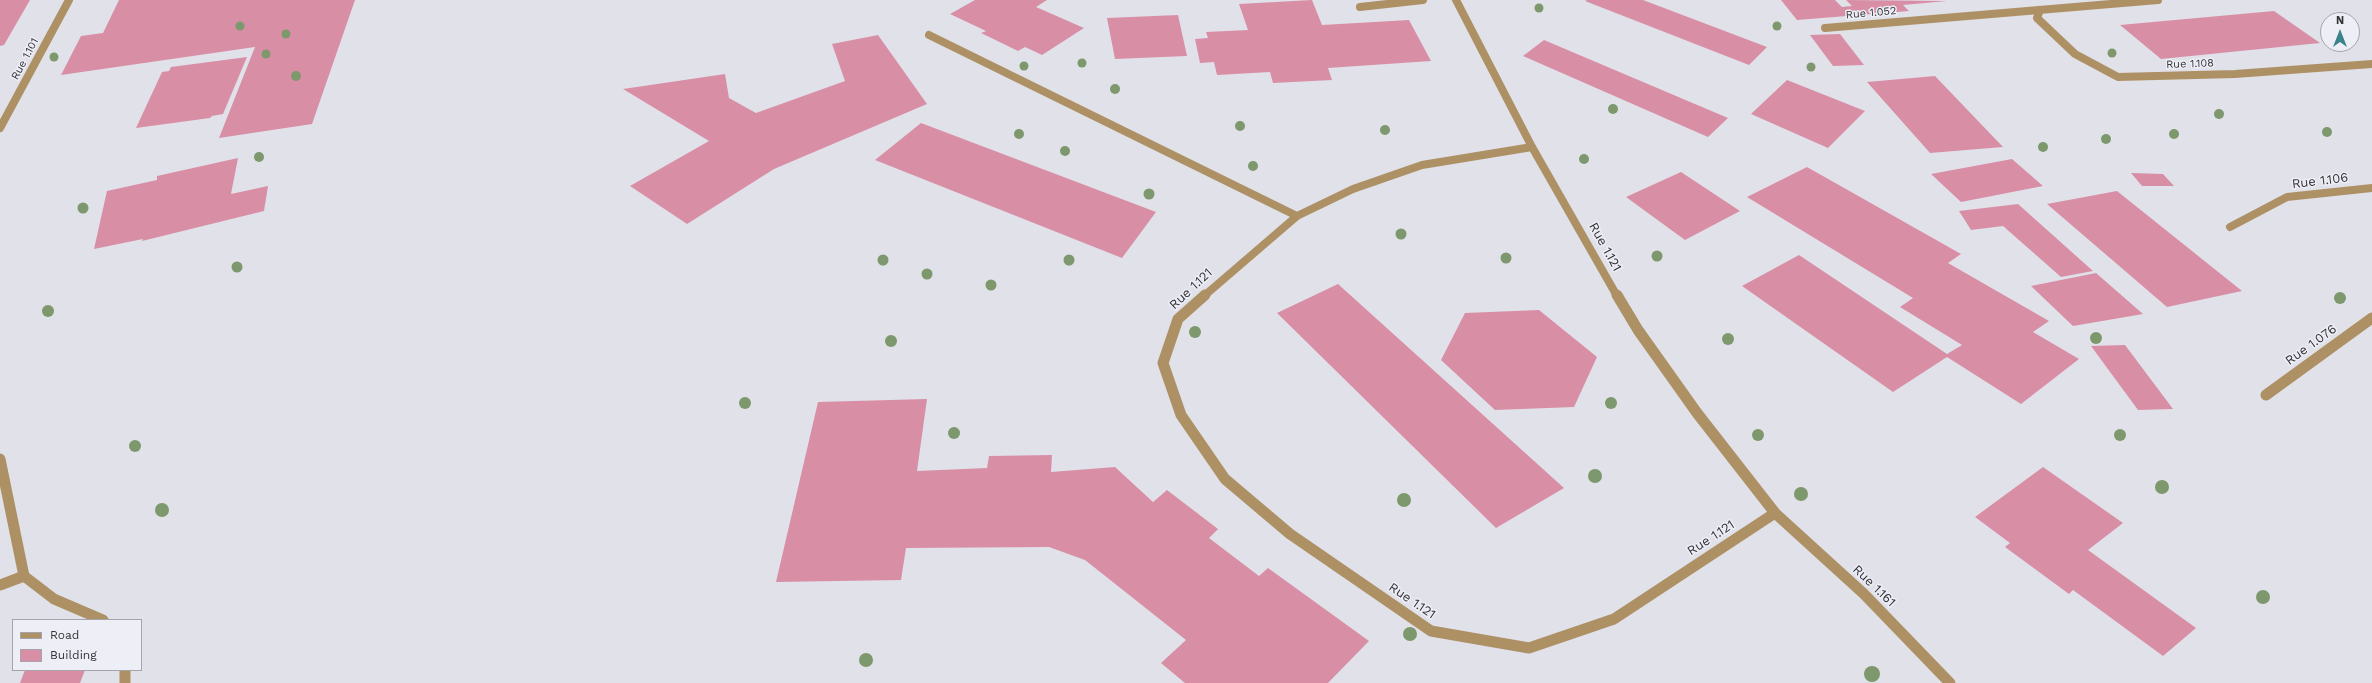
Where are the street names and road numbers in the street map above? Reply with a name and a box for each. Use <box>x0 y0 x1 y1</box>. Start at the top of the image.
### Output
street label: Rue 1.052 <box>1845 4 1897 22</box>
street label: Rue 1.101 <box>9 36 41 82</box>
street label: Rue 1.108 <box>2166 57 2214 71</box>
street label: Rue 1.106 <box>2291 170 2349 192</box>
street label: Rue 1.121 <box>1585 220 1625 274</box>
street label: Rue 1.121 <box>1166 265 1216 313</box>
street label: Rue 1.076 <box>2282 321 2340 369</box>
street label: Rue 1.121 <box>1684 517 1738 559</box>
street label: Rue 1.161 <box>1849 562 1899 610</box>
street label: Rue 1.121 <box>1386 580 1438 622</box>

